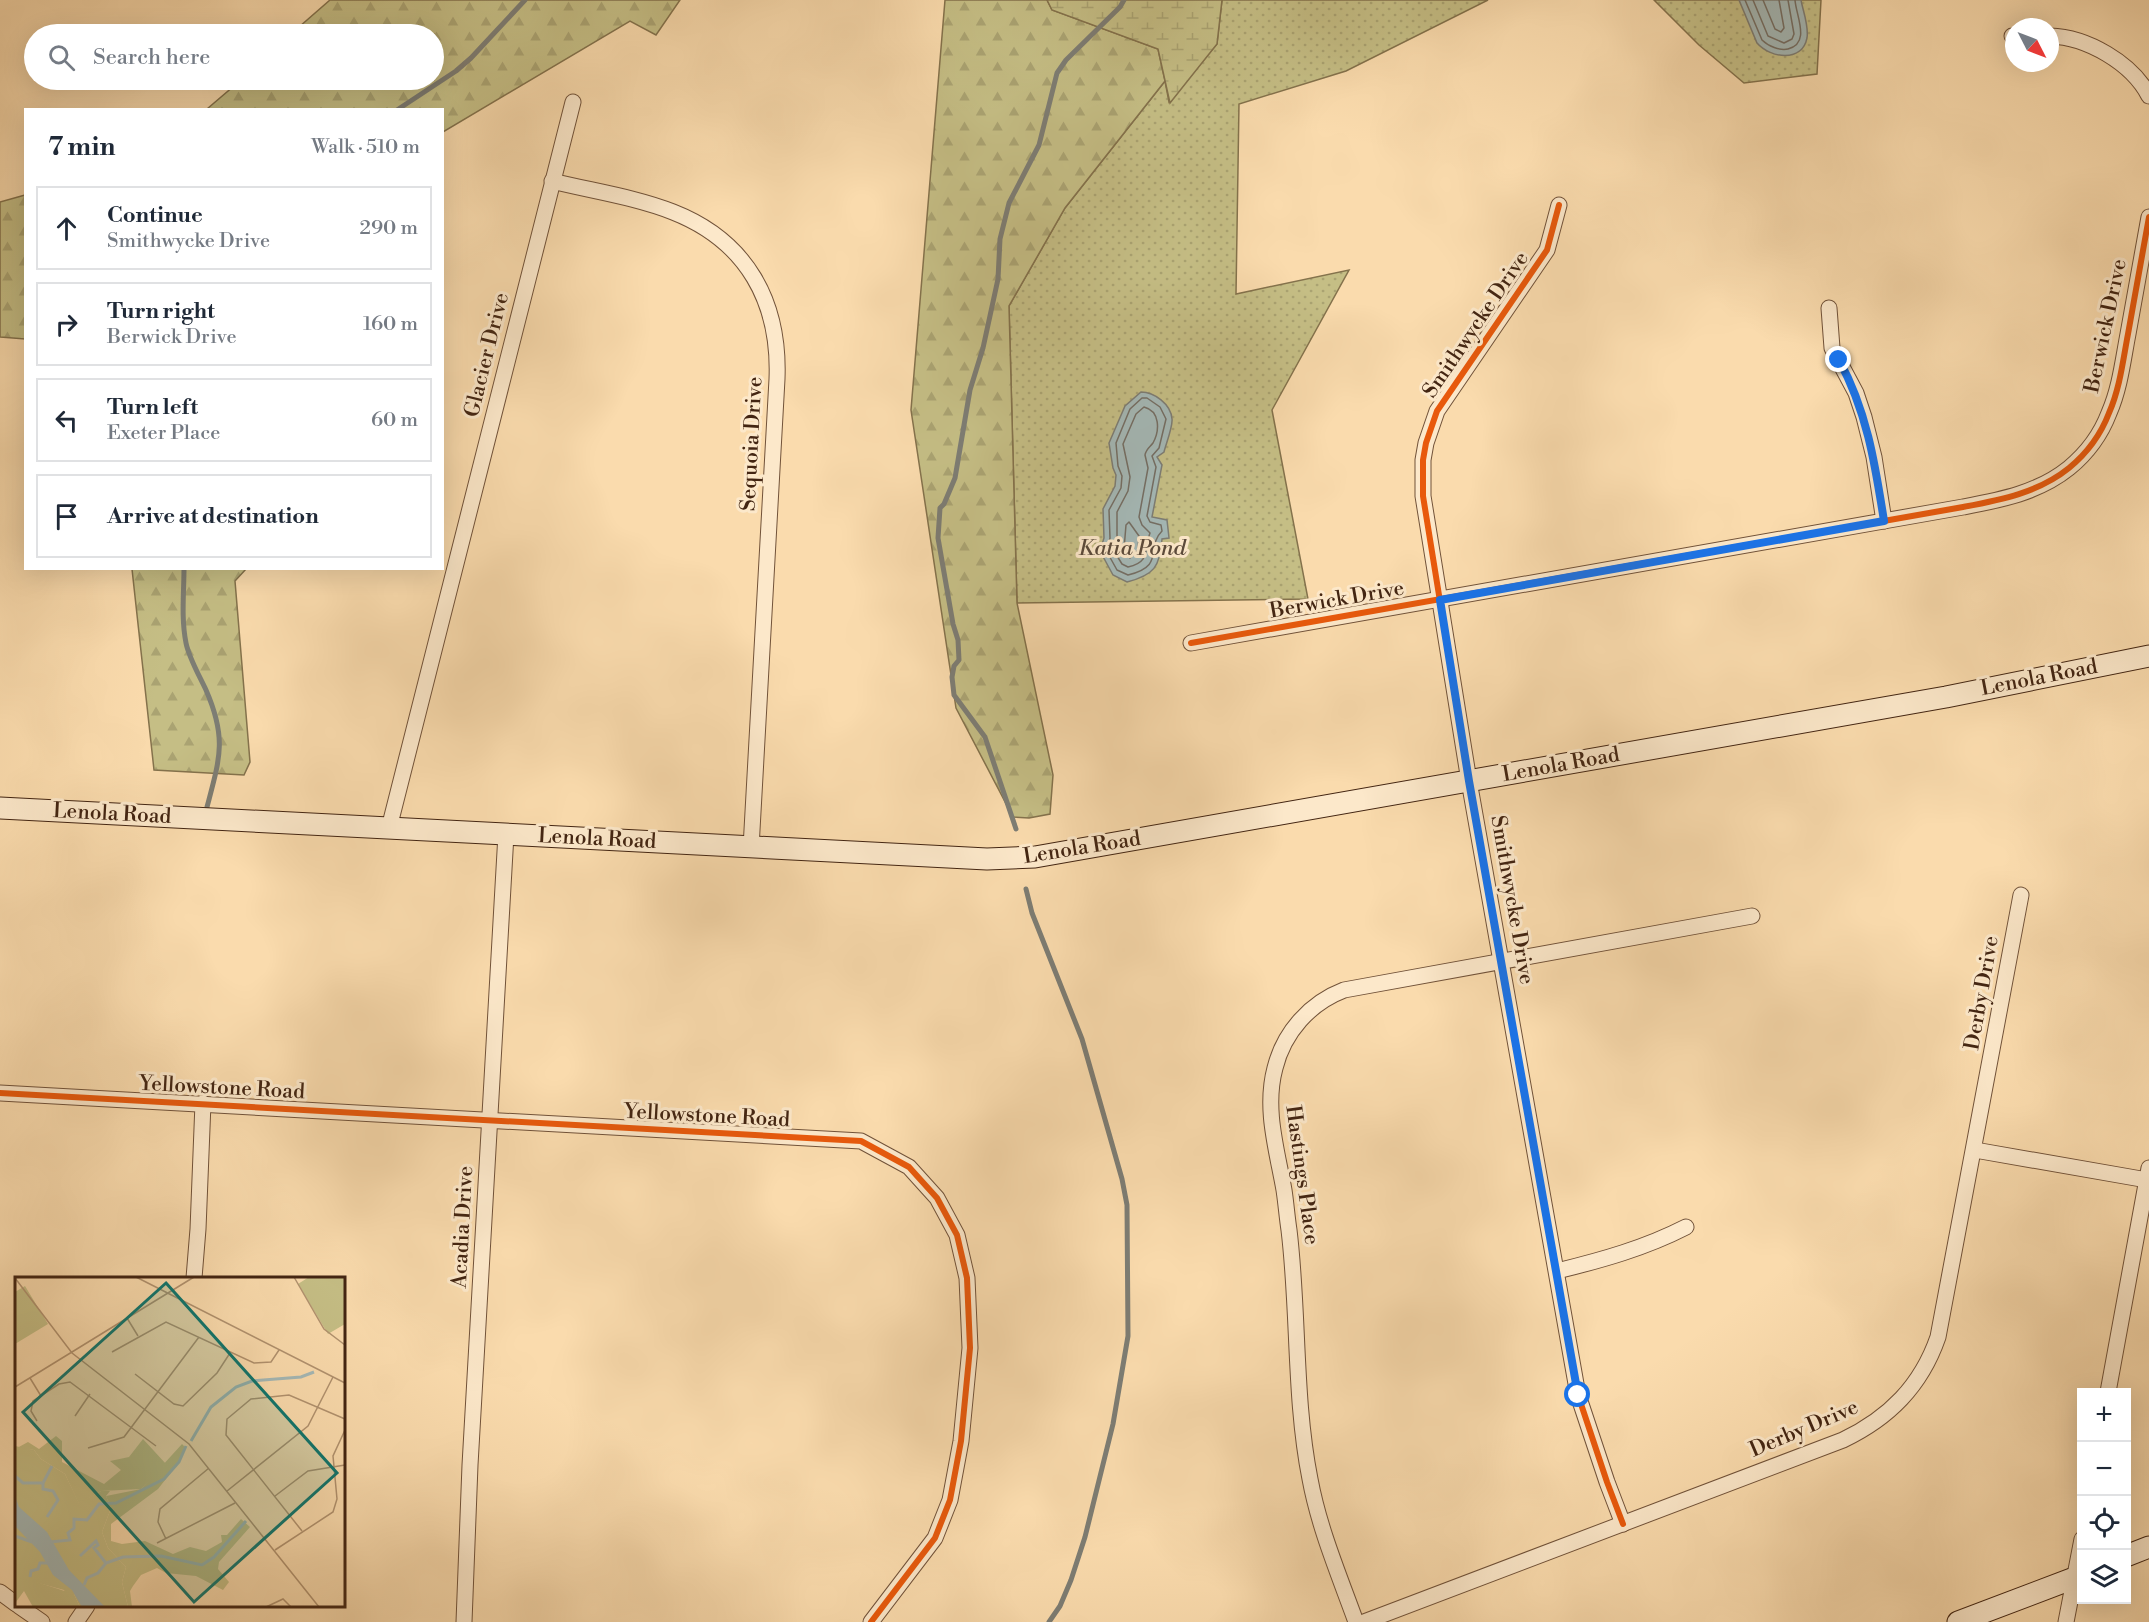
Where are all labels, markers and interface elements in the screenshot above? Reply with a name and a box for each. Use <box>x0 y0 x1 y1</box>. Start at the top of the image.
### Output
north arrow <box>2005 18 2059 72</box>
search box <box>24 24 444 90</box>
icon: search <box>45 41 78 74</box>
text: Search here <box>93 44 210 71</box>
text: 7 min <box>48 131 115 163</box>
text: Walk · 510 m <box>311 135 420 160</box>
text: Continue <box>107 202 203 229</box>
icon: ahead <box>50 212 83 245</box>
text: 290 m <box>360 216 418 241</box>
text: Smithwycke Drive <box>107 229 270 254</box>
street label: Smithwycke Drive <box>1417 247 1535 403</box>
street label: Berwick Drive <box>2079 257 2133 396</box>
street label: Glacier Drive <box>459 290 515 420</box>
text: Turn right <box>107 298 215 325</box>
icon: right <box>50 308 83 341</box>
text: 160 m <box>363 312 418 337</box>
text: Berwick Drive <box>107 325 237 350</box>
route end <box>1825 346 1851 372</box>
street label: Sequoia Drive <box>735 376 769 512</box>
text: Turn left <box>107 394 198 421</box>
icon: left <box>50 404 83 437</box>
text: 60 m <box>371 408 418 433</box>
text: Exeter Place <box>107 421 220 446</box>
icon: arrive <box>50 500 83 533</box>
text: Arrive at destination <box>107 503 319 530</box>
water label: Katia Pond <box>1078 535 1187 562</box>
street label: Berwick Drive <box>1267 575 1406 625</box>
street label: Lenola Road <box>1978 654 2100 702</box>
street label: Lenola Road <box>1500 742 1622 788</box>
street label: Lenola Road <box>52 798 172 830</box>
street label: Smithwycke Drive <box>1484 813 1540 987</box>
street label: Lenola Road <box>537 823 657 855</box>
street label: Lenola Road <box>1021 826 1143 870</box>
street label: Derby Drive <box>1959 934 2005 1052</box>
street label: Yellowstone Road <box>137 1071 306 1105</box>
street label: Yellowstone Road <box>622 1099 791 1133</box>
street label: Hastings Place <box>1279 1104 1325 1246</box>
street label: Acadia Drive <box>447 1165 479 1290</box>
inset map <box>15 1277 345 1607</box>
route start <box>1564 1381 1590 1407</box>
map controls <box>2077 1388 2131 1604</box>
button: + <box>2077 1388 2131 1442</box>
street label: Derby Drive <box>1746 1394 1862 1464</box>
button: − <box>2077 1442 2131 1496</box>
button: locate <box>2077 1496 2131 1550</box>
button: layers <box>2077 1550 2131 1604</box>

